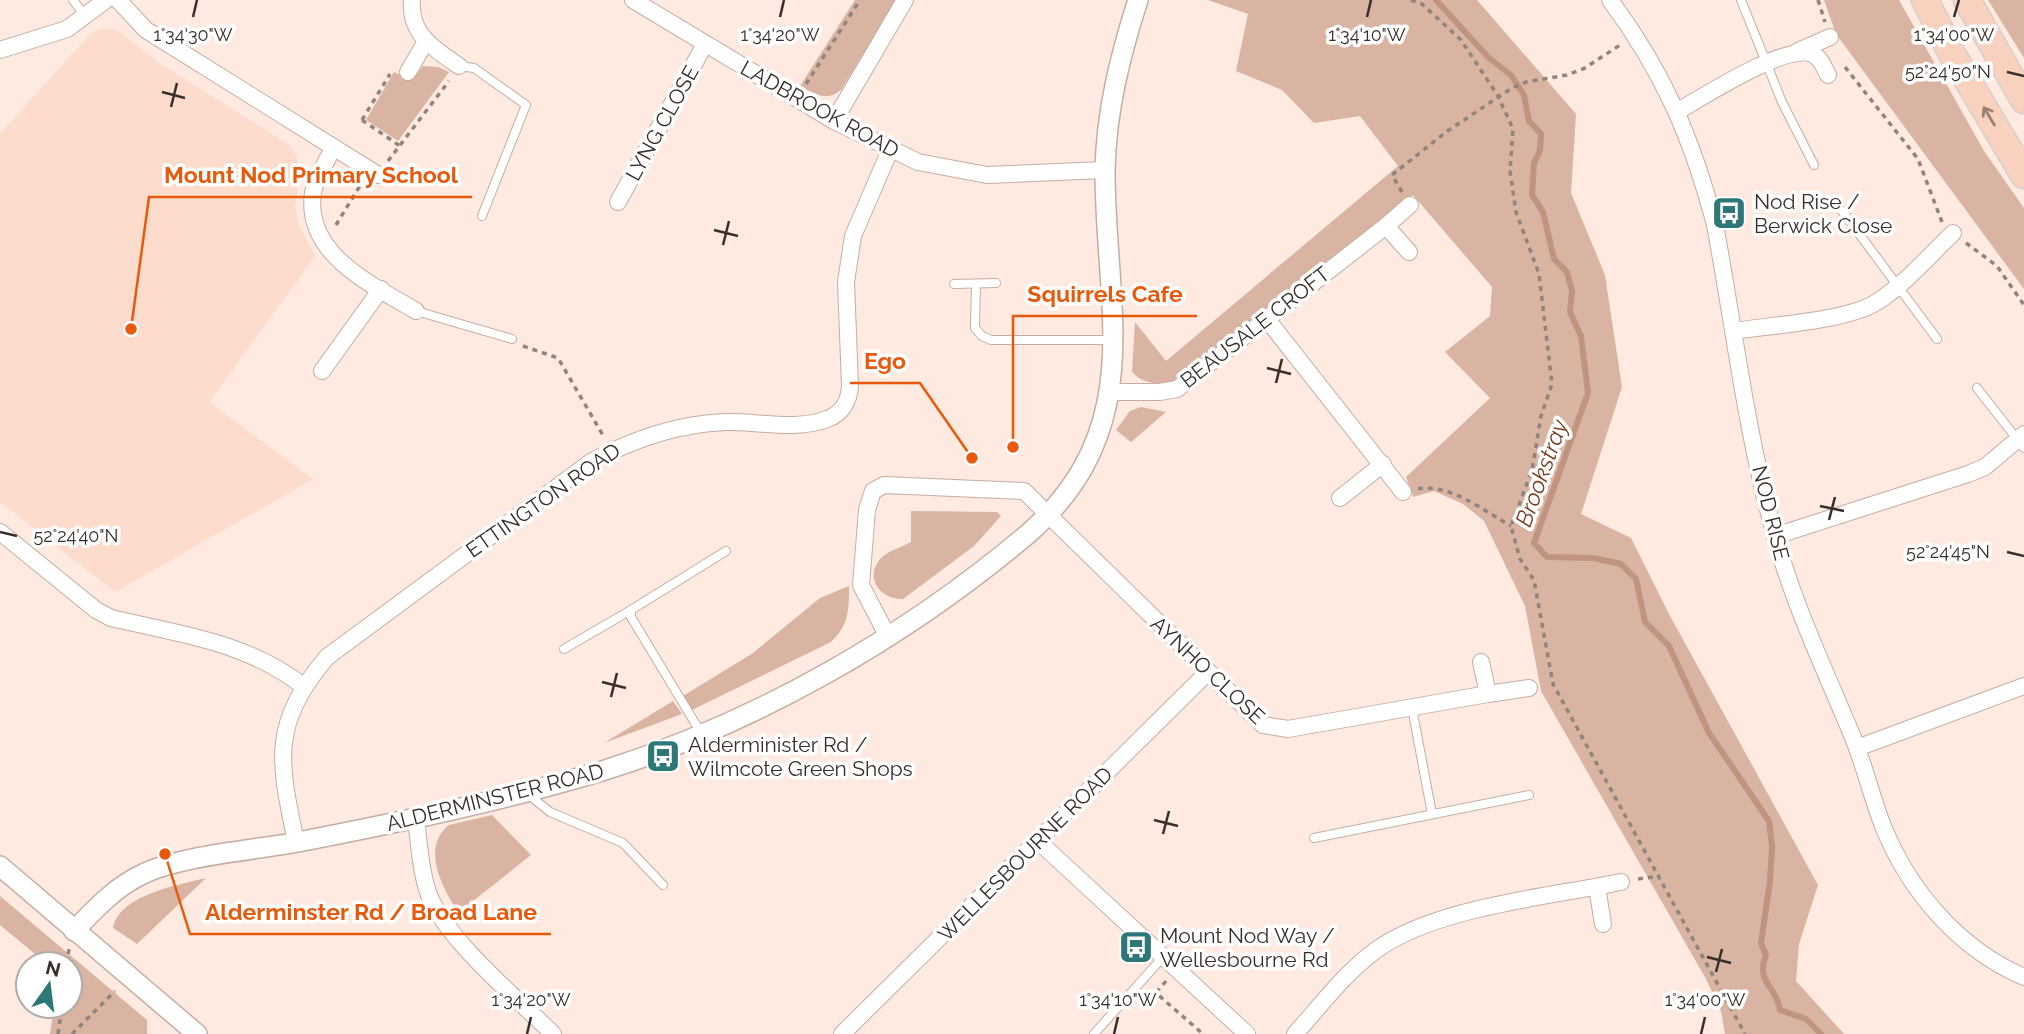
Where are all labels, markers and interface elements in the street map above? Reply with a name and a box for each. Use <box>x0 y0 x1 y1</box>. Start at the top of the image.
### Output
text: 1°34'30"W <box>153 24 233 45</box>
text: 1°34'20"W <box>740 24 820 45</box>
text: 1°34'10"W <box>1328 24 1406 45</box>
text: 1°34'00"W <box>1914 24 1994 45</box>
street label: LADBROOK ROAD <box>736 55 904 163</box>
street label: LYNG CLOSE <box>620 61 704 185</box>
text: 52°24'50"N <box>1905 61 1991 82</box>
one-way arrow <box>1982 106 1995 127</box>
callout: Mount Nod Primary School <box>149 153 472 197</box>
text: Mount Nod Primary School <box>164 161 459 188</box>
place label: Nod Rise / Berwick Close <box>1754 189 1892 238</box>
bus stop icon: Nod Rise / Berwick Close <box>1710 194 1748 232</box>
street label: BEAUSALE CROFT <box>1175 261 1335 393</box>
callout: Squirrels Cafe <box>1013 272 1197 316</box>
text: Squirrels Cafe <box>1027 280 1183 307</box>
callout: Ego <box>850 339 920 383</box>
text: Ego <box>864 347 906 374</box>
water label: Brookstray <box>1509 415 1573 530</box>
street label: ETTINGTON ROAD <box>461 437 625 563</box>
street label: NOD RISE <box>1747 463 1795 563</box>
text: 52°24'40"N <box>34 525 118 546</box>
text: 52°24'45"N <box>1906 541 1990 562</box>
street label: AYNHO CLOSE <box>1146 611 1270 729</box>
place label: Alderminister Rd / Wilmcote Green Shops <box>688 732 913 781</box>
bus stop icon: Alderminister Rd / Wilmcote Green Shops <box>644 737 682 775</box>
street label: ALDERMINSTER ROAD <box>384 758 606 836</box>
street label: WELLESBOURNE ROAD <box>933 762 1117 946</box>
callout: Alderminster Rd / Broad Lane <box>190 890 551 934</box>
text: Alderminster Rd / Broad Lane <box>205 898 537 925</box>
place label: Mount Nod Way / Wellesbourne Rd <box>1160 923 1335 972</box>
bus stop icon: Mount Nod Way / Wellesbourne Rd <box>1117 928 1155 966</box>
north arrow <box>14 950 84 1020</box>
text: N <box>43 956 63 981</box>
text: 1°34'20"W <box>491 989 571 1010</box>
text: 1°34'10"W <box>1079 989 1157 1010</box>
text: 1°34'00"W <box>1665 989 1745 1010</box>

